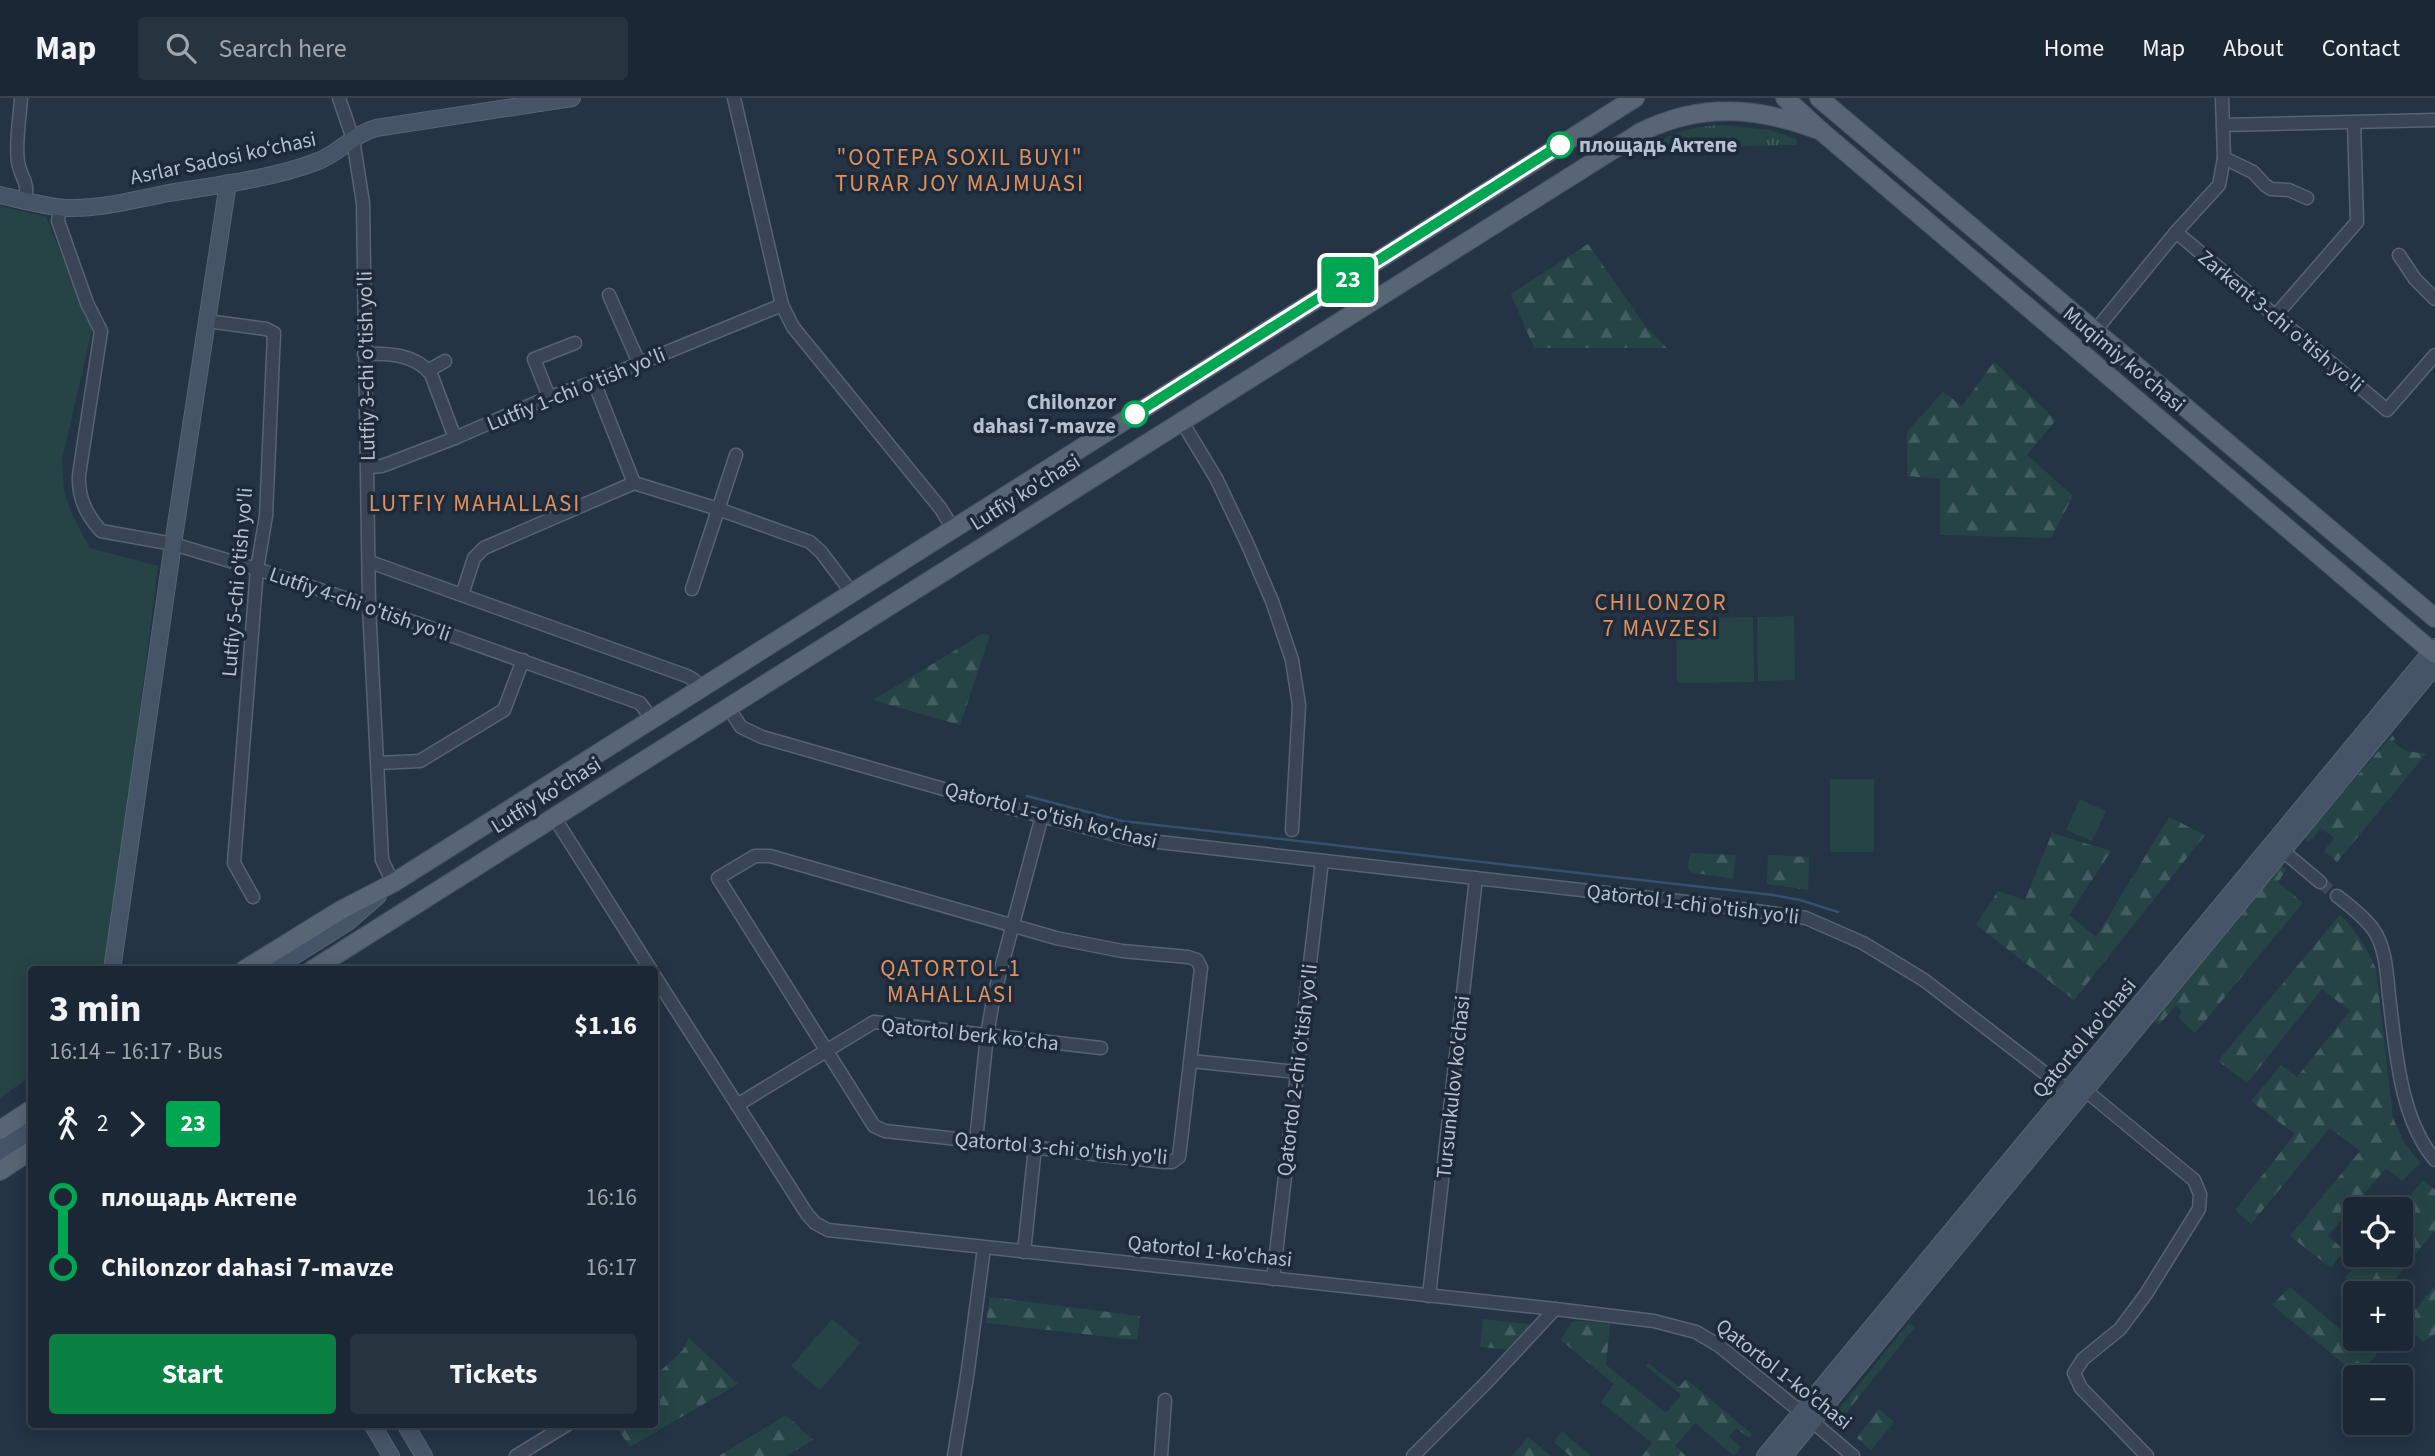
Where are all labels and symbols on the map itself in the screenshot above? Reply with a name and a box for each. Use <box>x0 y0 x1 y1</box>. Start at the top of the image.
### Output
street label: Asrlar Sadosi ko‘chasi <box>127 124 319 192</box>
place label: площадь Актепе <box>1579 130 1738 160</box>
marker: площадь Актепе <box>1547 132 1573 158</box>
district label: "OQTEPA SOXIL BUYI" TURAR JOY MAJMUASI <box>835 141 1085 200</box>
street label: Zarkent 3-chi o'tish yo'li <box>2192 243 2370 399</box>
line badge: 23 <box>1316 257 1380 303</box>
street label: Lutfiy 3-chi o'tish yo'li <box>349 271 383 461</box>
street label: Muqimiy ko'chasi <box>2056 299 2192 419</box>
street label: Lutfiy 1-chi o'tish yo'li <box>482 340 670 438</box>
place label: Chilonzor dahasi 7-mavze <box>973 387 1117 441</box>
marker: Chilonzor dahasi 7-mavze <box>1122 401 1148 427</box>
street label: Lutfiy ko'chasi <box>964 446 1086 538</box>
street label: Lutfiy 5-chi o'tish yo'li <box>214 486 260 678</box>
district label: LUTFIY MAHALLASI <box>369 487 581 520</box>
street label: Lutfiy 4-chi o'tish yo'li <box>265 559 455 649</box>
district label: CHILONZOR 7 MAVZESI <box>1594 586 1728 645</box>
street label: Lutfiy ko'chasi <box>485 749 607 841</box>
street label: Qatortol 1-o'tish ko'chasi <box>942 774 1160 856</box>
street label: Qatortol 1-chi o'tish yo'li <box>1585 876 1801 932</box>
district label: QATORTOL-1 MAHALLASI <box>880 952 1022 1011</box>
street label: Qatortol 2-chi o'tish yo'li <box>1269 962 1325 1178</box>
street label: Qatortol ko'chasi <box>2025 972 2143 1104</box>
street label: Tursunkulov ko'chasi <box>1428 994 1478 1180</box>
street label: Qatortol berk ko'cha <box>880 1010 1060 1058</box>
street label: Qatortol 3-chi o'tish yo'li <box>953 1124 1169 1172</box>
street label: Qatortol 1-ko'chasi <box>1126 1227 1294 1275</box>
street label: Qatortol 1-ko'chasi <box>1710 1311 1858 1437</box>

